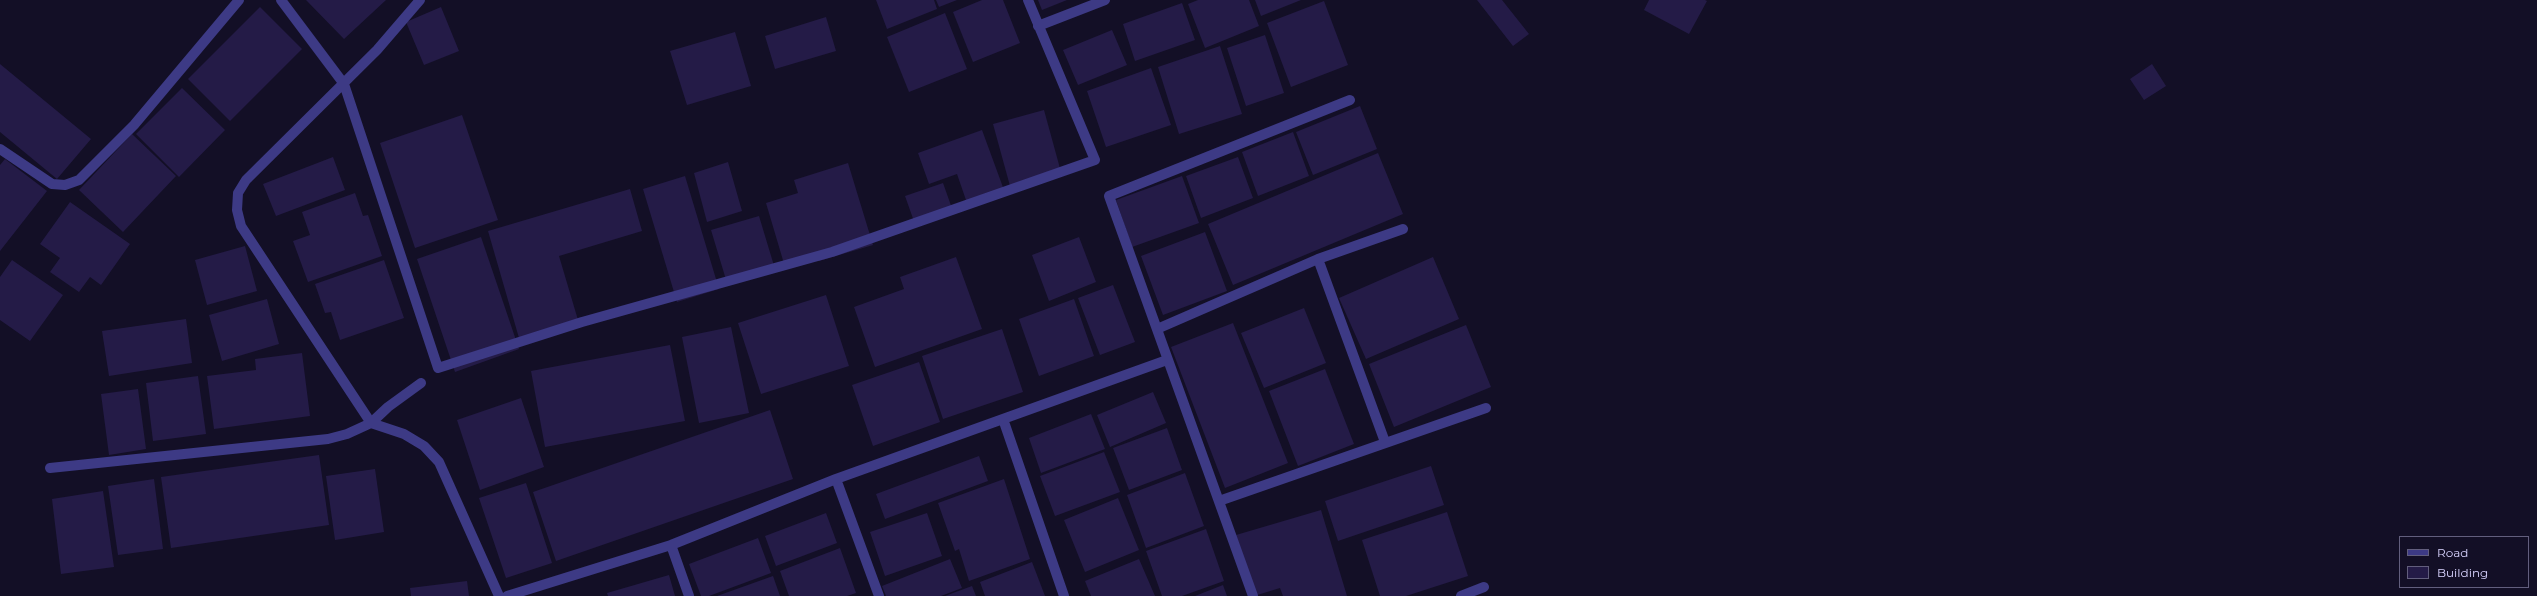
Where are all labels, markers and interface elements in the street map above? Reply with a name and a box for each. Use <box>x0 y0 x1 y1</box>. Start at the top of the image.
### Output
legend <box>2399 536 2529 588</box>
text: Road <box>2437 545 2468 560</box>
text: Building <box>2437 565 2488 580</box>

